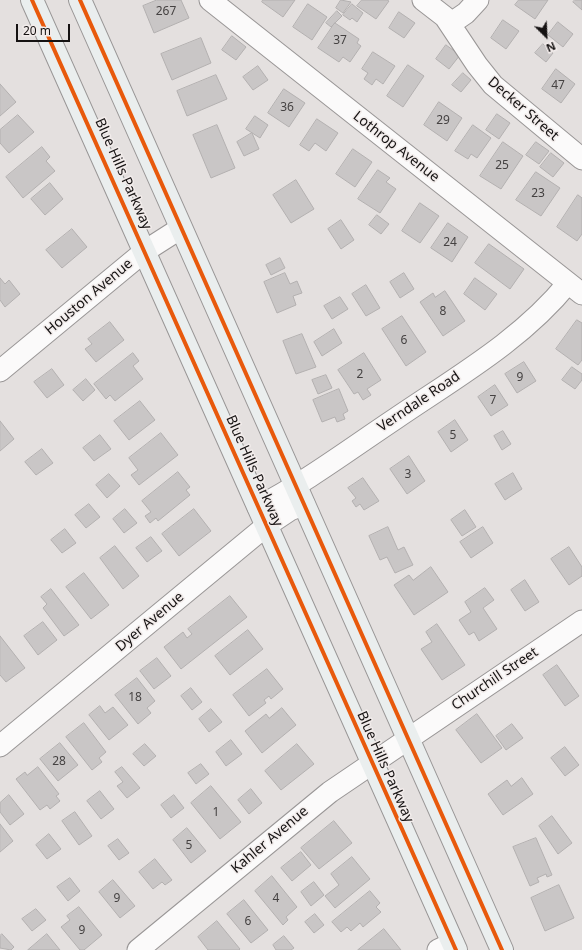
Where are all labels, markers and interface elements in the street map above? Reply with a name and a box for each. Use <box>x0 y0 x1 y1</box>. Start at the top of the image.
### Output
house number: 267 <box>156 5 176 19</box>
scale bar <box>18 16 72 42</box>
north arrow <box>526 16 566 56</box>
text: 20 m <box>23 22 51 39</box>
house number: 37 <box>333 34 347 48</box>
text: N <box>544 39 558 56</box>
street label: Decker Street <box>484 74 562 144</box>
house number: 47 <box>551 79 565 93</box>
house number: 36 <box>280 101 294 115</box>
street label: Lothrop Avenue <box>350 108 442 186</box>
house number: 29 <box>436 114 450 128</box>
street label: Blue Hills Parkway <box>91 116 155 232</box>
house number: 25 <box>495 159 509 173</box>
house number: 23 <box>531 187 545 201</box>
house number: 24 <box>443 236 457 250</box>
street label: Houston Avenue <box>42 255 136 339</box>
house number: 8 <box>440 305 446 319</box>
house number: 6 <box>401 334 407 348</box>
house number: 2 <box>357 368 363 382</box>
street label: Verndale Road <box>375 368 463 436</box>
house number: 9 <box>517 371 523 385</box>
house number: 7 <box>490 394 496 408</box>
street label: Blue Hills Parkway <box>222 413 286 529</box>
house number: 5 <box>450 429 456 443</box>
house number: 3 <box>405 468 411 482</box>
street label: Dyer Avenue <box>112 589 188 655</box>
street label: Churchill Street <box>449 644 541 714</box>
house number: 18 <box>128 691 142 705</box>
street label: Blue Hills Parkway <box>353 709 417 825</box>
house number: 28 <box>52 755 66 769</box>
street label: Kahler Avenue <box>228 803 312 877</box>
house number: 1 <box>213 806 219 820</box>
house number: 5 <box>186 839 192 853</box>
house number: 9 <box>114 892 120 906</box>
house number: 4 <box>273 892 279 906</box>
house number: 6 <box>245 915 251 929</box>
house number: 9 <box>79 924 85 938</box>

